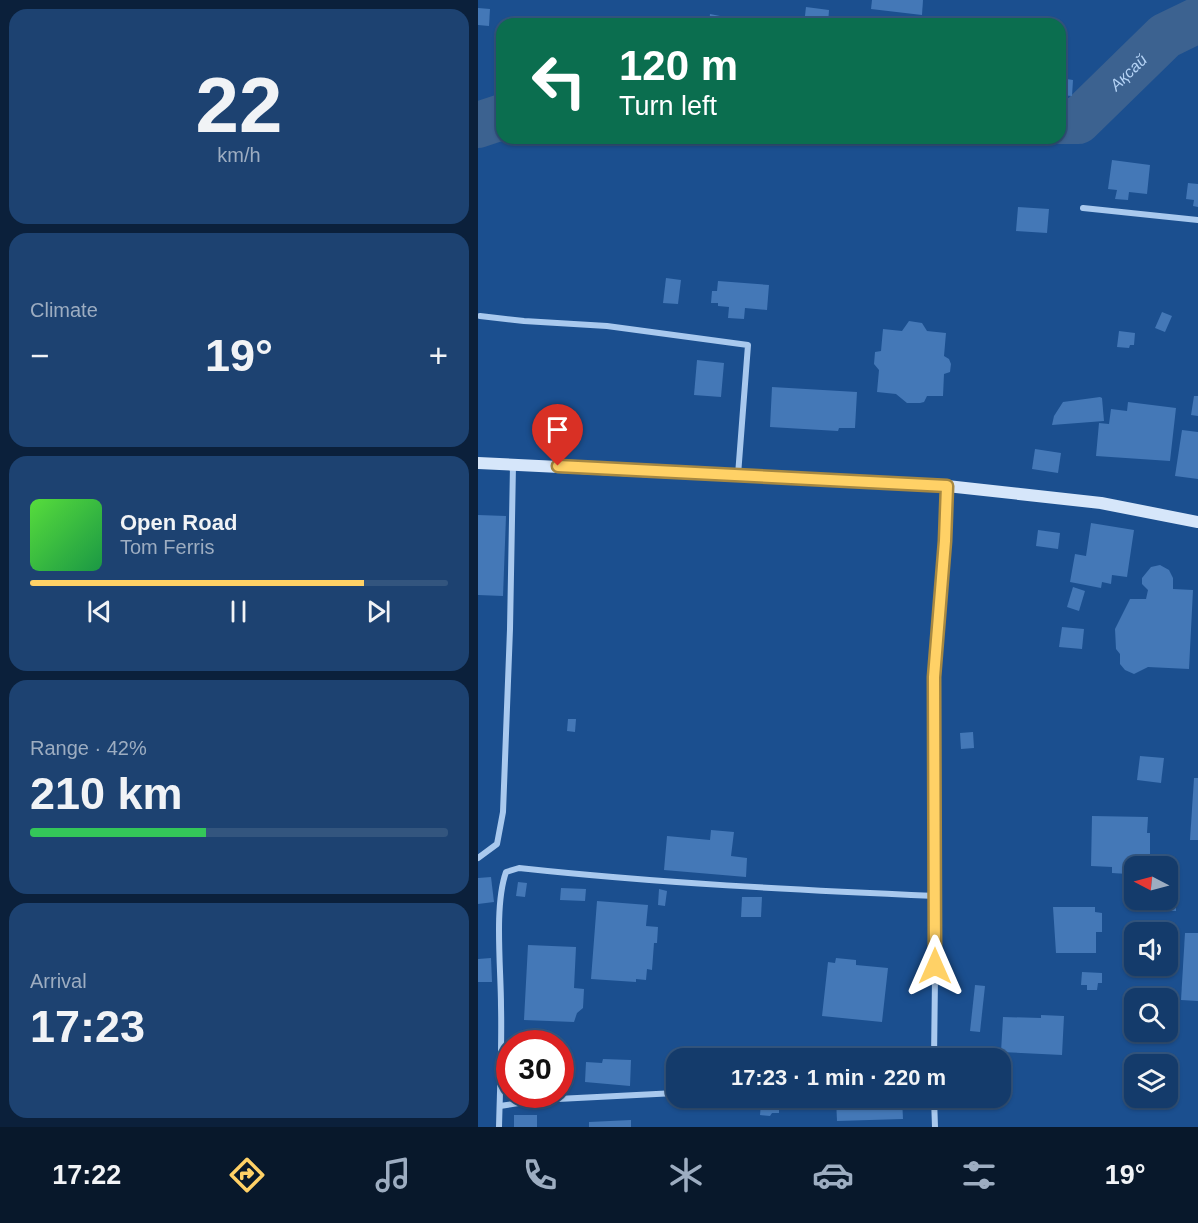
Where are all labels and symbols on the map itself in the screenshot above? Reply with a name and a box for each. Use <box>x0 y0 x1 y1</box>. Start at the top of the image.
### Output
water label: Ақсай <box>1106 51 1150 94</box>
pin <box>532 404 583 466</box>
north arrow <box>1124 856 1178 910</box>
position arrow <box>903 934 967 998</box>
speed limit sign: 30 <box>496 1030 574 1108</box>

